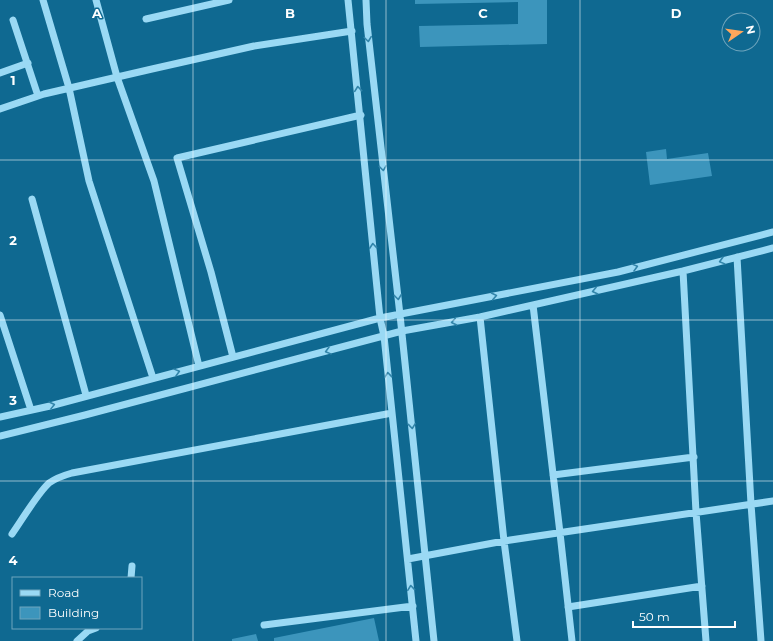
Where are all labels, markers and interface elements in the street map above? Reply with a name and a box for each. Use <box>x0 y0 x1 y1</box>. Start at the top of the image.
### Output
text: A <box>91 5 103 21</box>
text: B <box>285 5 295 21</box>
text: C <box>478 5 488 21</box>
text: D <box>671 5 682 21</box>
north arrow <box>721 12 761 52</box>
text: N <box>743 24 759 36</box>
one-way arrow <box>363 36 372 42</box>
text: 1 <box>10 72 16 88</box>
one-way arrow <box>354 86 363 92</box>
one-way arrow <box>379 165 388 171</box>
text: 2 <box>9 232 17 248</box>
one-way arrow <box>369 243 378 249</box>
one-way arrow <box>718 256 725 265</box>
one-way arrow <box>632 264 638 272</box>
one-way arrow <box>592 286 598 294</box>
one-way arrow <box>491 293 497 301</box>
one-way arrow <box>394 294 403 300</box>
one-way arrow <box>451 317 458 325</box>
one-way arrow <box>325 346 332 355</box>
one-way arrow <box>174 368 180 376</box>
one-way arrow <box>384 372 393 379</box>
text: 3 <box>8 392 17 408</box>
one-way arrow <box>48 402 55 410</box>
one-way arrow <box>407 423 416 430</box>
text: 4 <box>9 552 18 568</box>
legend <box>12 577 142 629</box>
text: Road <box>48 585 79 600</box>
one-way arrow <box>407 585 416 591</box>
scale bar <box>633 603 735 629</box>
text: Building <box>48 605 99 620</box>
text: 50 m <box>639 609 670 624</box>

